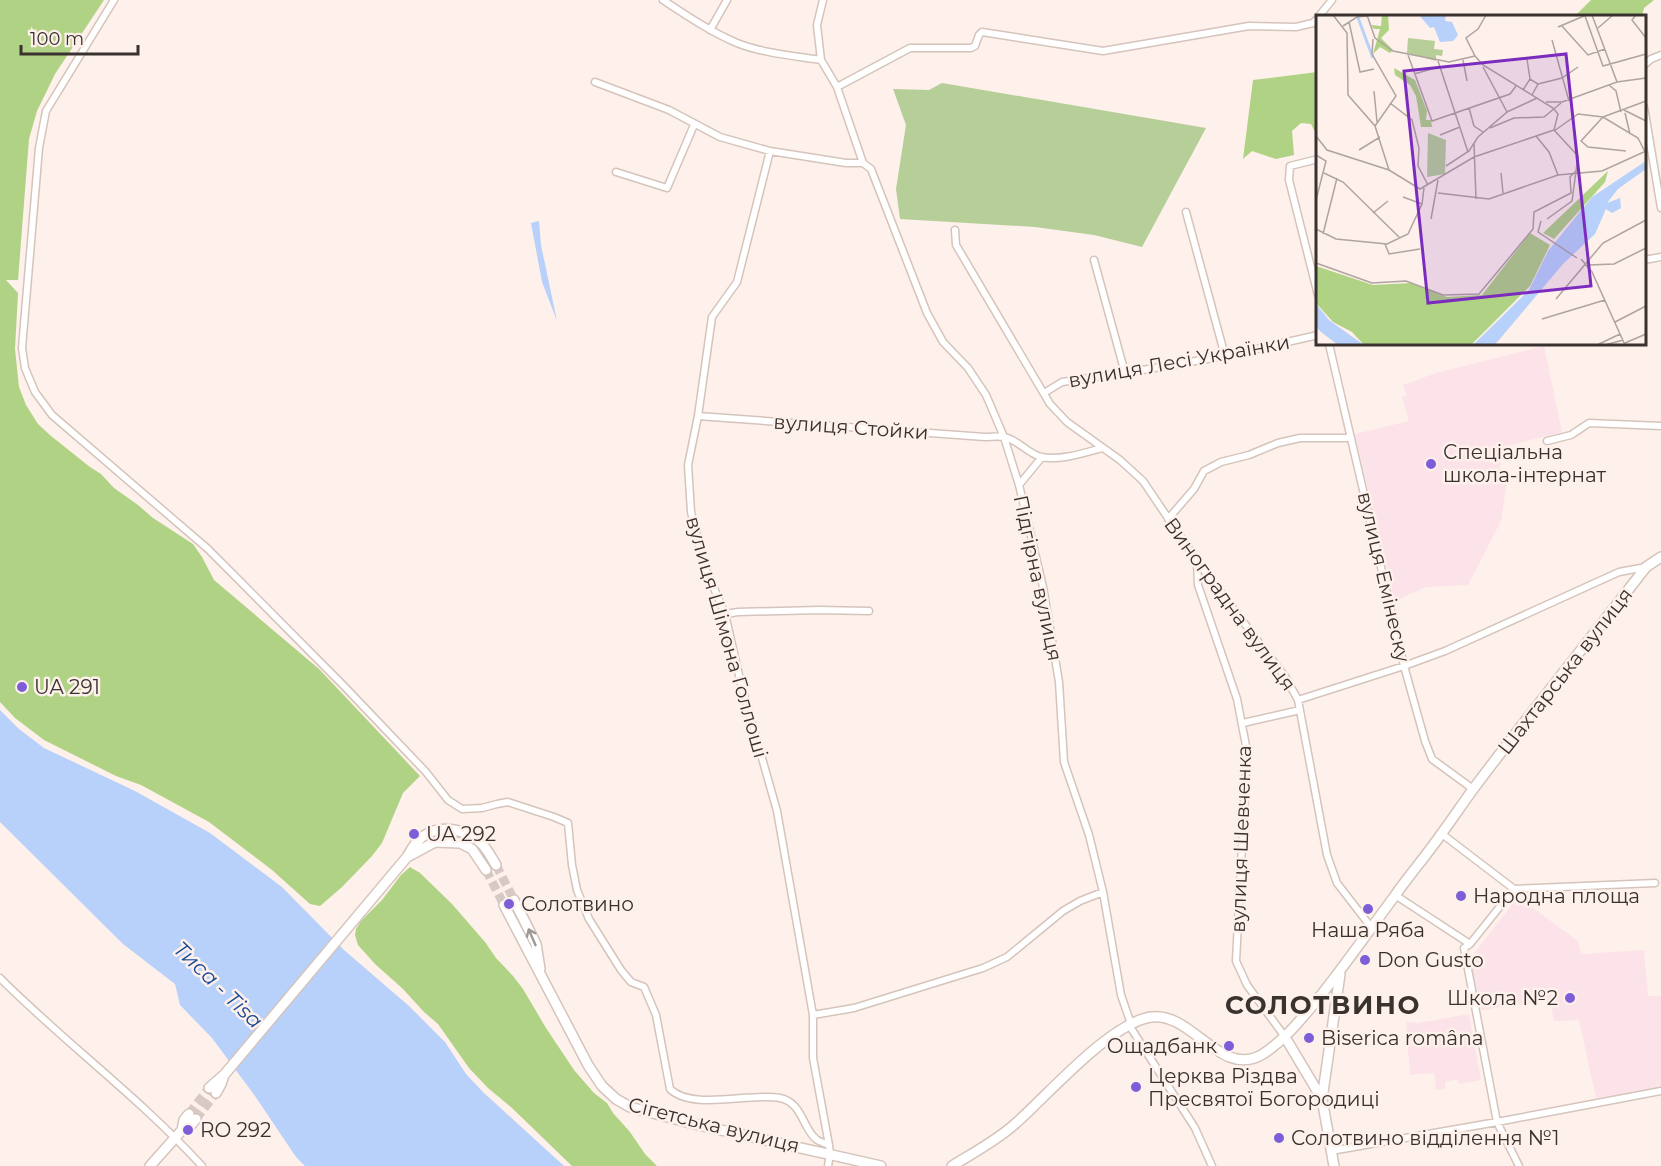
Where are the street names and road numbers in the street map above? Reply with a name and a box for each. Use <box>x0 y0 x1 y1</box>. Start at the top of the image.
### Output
street label: вулиця Лесі Українки <box>1066 330 1292 392</box>
street label: вулиця Стойки <box>773 410 929 444</box>
street label: вулиця Емінеску <box>1353 489 1415 665</box>
street label: Підгірна вулиця <box>1009 493 1067 663</box>
street label: вулиця Шімона Голлоші <box>681 513 773 761</box>
street label: Виноградна вулиця <box>1159 513 1301 695</box>
street label: Шахтарська вулиця <box>1493 583 1637 759</box>
street label: вулиця Шевченка <box>1226 745 1256 933</box>
street label: Сігетська вулиця <box>626 1092 802 1158</box>

